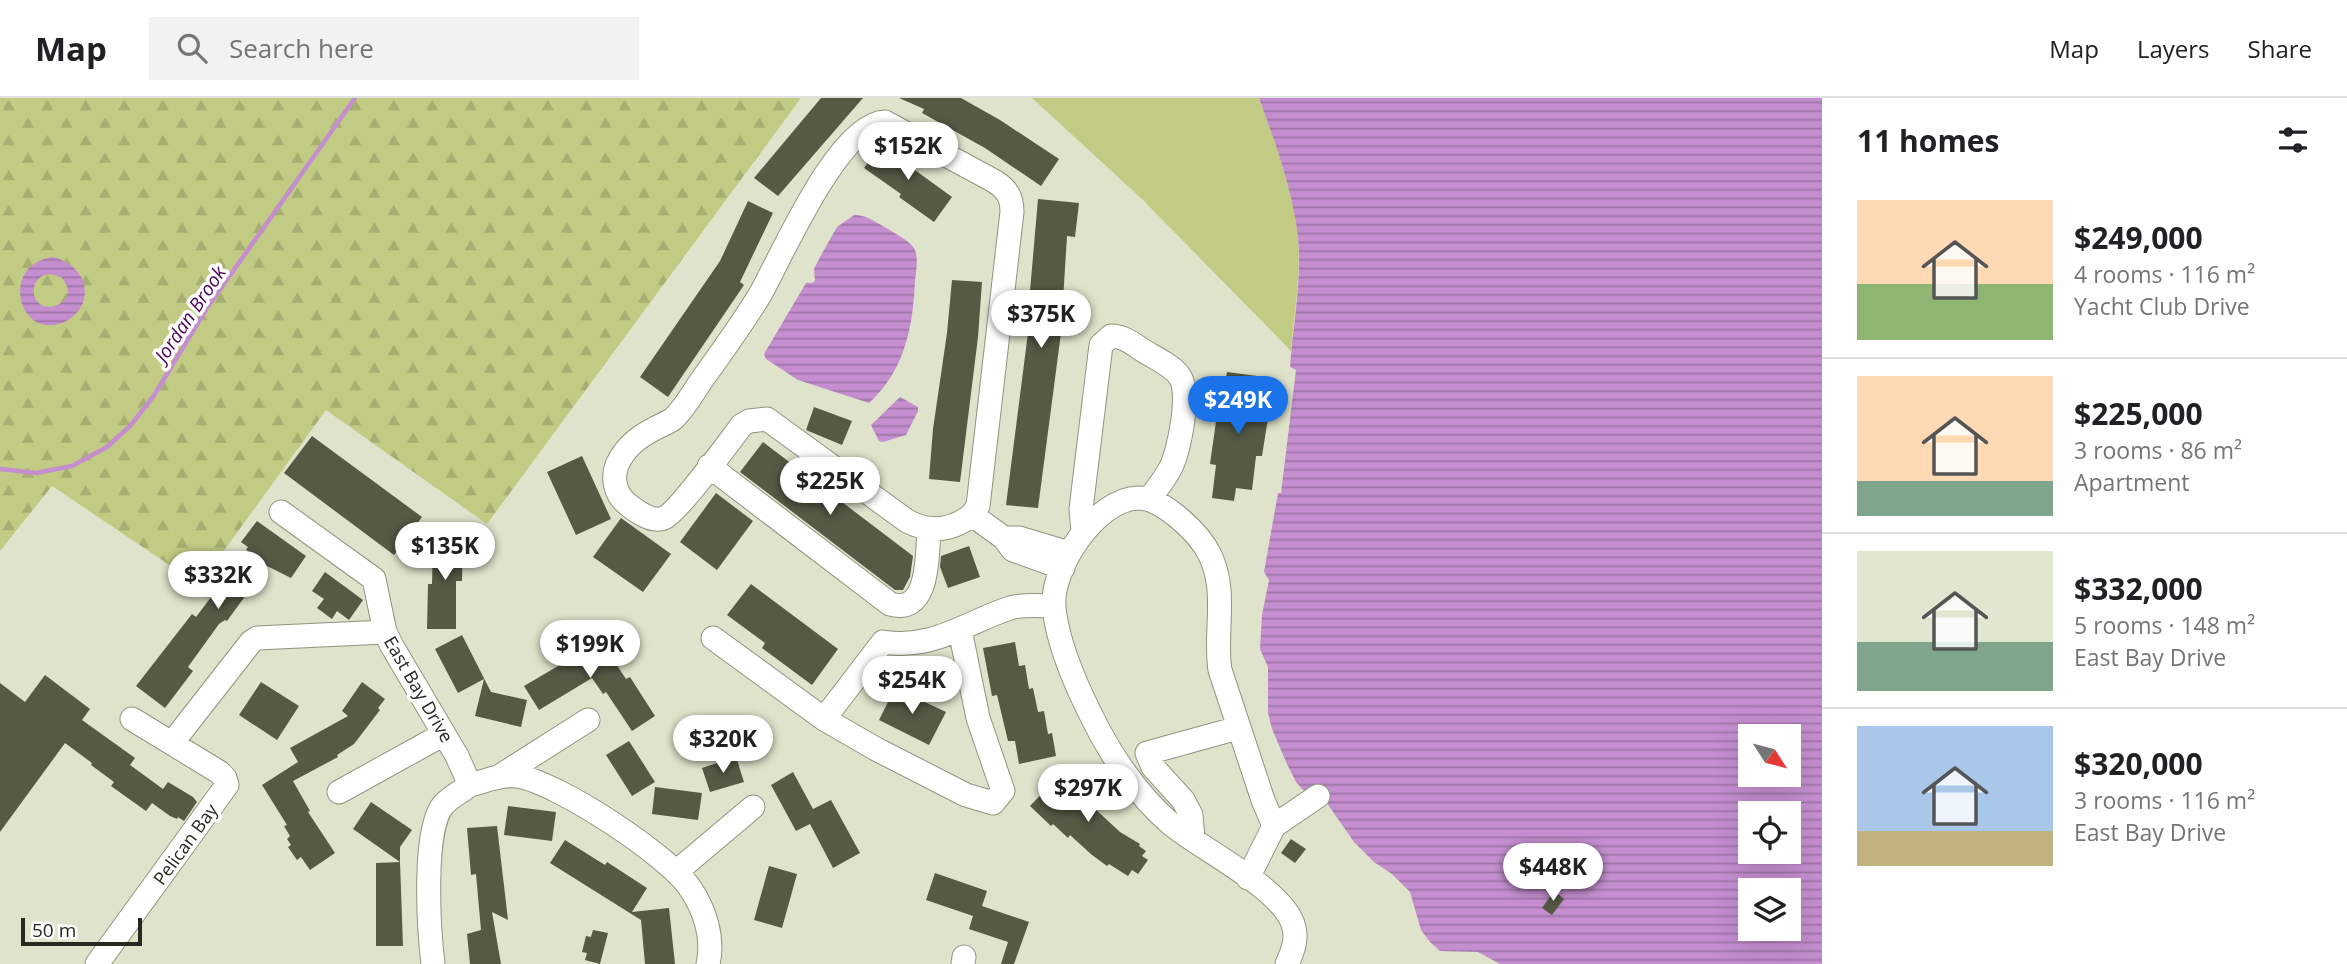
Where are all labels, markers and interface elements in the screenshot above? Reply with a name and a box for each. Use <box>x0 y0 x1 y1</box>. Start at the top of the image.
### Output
search box <box>149 17 639 80</box>
text: Map <box>35 26 107 71</box>
icon: search <box>173 29 211 67</box>
text: Search here <box>229 30 374 66</box>
text: Map <box>2049 32 2099 65</box>
text: Layers <box>2137 32 2210 65</box>
text: Share <box>2248 32 2312 65</box>
text: 11 homes <box>1857 120 2000 161</box>
icon: filters <box>2274 121 2312 159</box>
pin: $152K <box>859 122 957 182</box>
text: $152K <box>874 129 942 161</box>
text: $249,000 <box>2074 217 2203 258</box>
icon: home <box>1913 228 1997 312</box>
text: 4 rooms · 116 m² <box>2074 258 2255 290</box>
water label: Jordan Brook <box>147 260 232 370</box>
pin: $375K <box>992 290 1090 350</box>
text: Yacht Club Drive <box>2074 290 2250 322</box>
text: $375K <box>1007 297 1075 329</box>
pin: $249K <box>1189 376 1287 436</box>
text: $249K <box>1204 383 1272 415</box>
text: $225,000 <box>2074 393 2203 434</box>
icon: home <box>1913 404 1997 488</box>
text: 3 rooms · 86 m² <box>2074 434 2242 466</box>
pin: $225K <box>781 458 879 517</box>
text: $225K <box>796 464 864 496</box>
text: Apartment <box>2074 466 2190 498</box>
pin: $135K <box>396 522 494 582</box>
text: $135K <box>411 529 479 561</box>
pin: $332K <box>169 552 267 611</box>
text: $332K <box>184 558 252 590</box>
text: $332,000 <box>2074 568 2203 609</box>
icon: home <box>1913 579 1997 663</box>
text: 5 rooms · 148 m² <box>2074 609 2255 641</box>
pin: $199K <box>541 620 639 680</box>
text: $199K <box>556 627 624 659</box>
street label: East Bay Drive <box>379 631 459 747</box>
text: East Bay Drive <box>2074 641 2226 673</box>
pin: $254K <box>863 656 961 716</box>
text: $254K <box>878 663 946 695</box>
pin: $320K <box>674 716 772 775</box>
text: $320K <box>689 722 757 754</box>
north arrow <box>1738 724 1801 788</box>
map controls <box>1738 724 1801 941</box>
text: $320,000 <box>2074 743 2203 784</box>
icon: home <box>1913 754 1997 838</box>
pin: $297K <box>1039 764 1137 824</box>
text: $297K <box>1054 771 1122 803</box>
text: 3 rooms · 116 m² <box>2074 784 2255 816</box>
street label: Pelican Bay <box>147 798 223 889</box>
button: locate <box>1738 801 1801 864</box>
text: East Bay Drive <box>2074 816 2226 848</box>
pin: $448K <box>1504 844 1602 903</box>
text: $448K <box>1519 850 1587 882</box>
button: layers <box>1738 878 1801 941</box>
scale bar <box>21 915 142 947</box>
text: 50 m <box>32 917 76 943</box>

